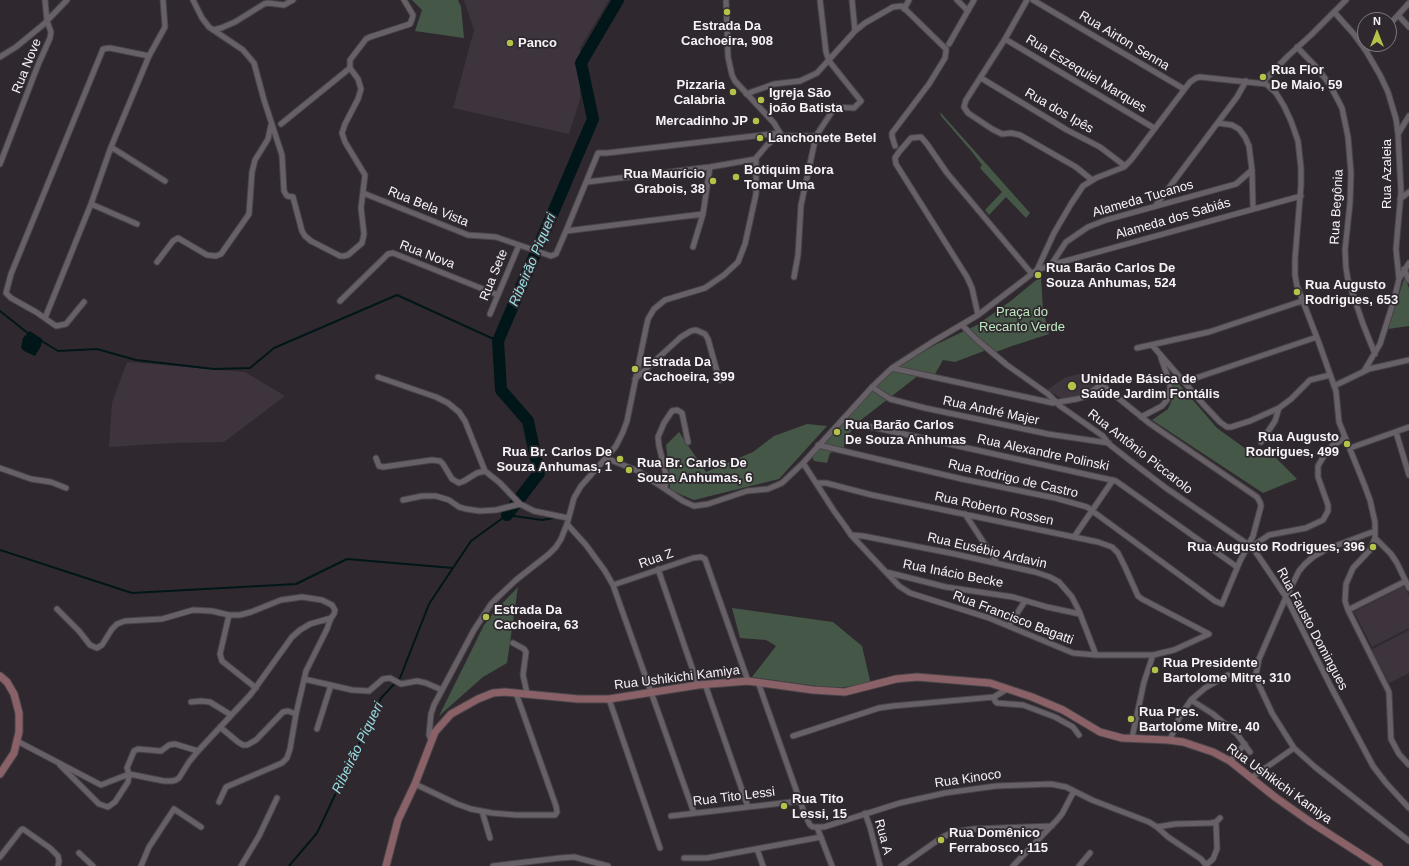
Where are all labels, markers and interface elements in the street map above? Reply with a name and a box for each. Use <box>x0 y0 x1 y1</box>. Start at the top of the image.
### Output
marker: Estrada Da Cachoeira, 908 <box>722 7 732 17</box>
street label: Rua Airton Senna <box>1076 8 1172 74</box>
north arrow <box>1357 12 1397 52</box>
text: N <box>1373 15 1381 27</box>
place label: Estrada Da Cachoeira, 908 <box>681 18 773 49</box>
street label: Rua Eszequiel Marques <box>1023 32 1149 116</box>
place label: Panco <box>518 35 557 51</box>
street label: Rua Nove <box>9 36 45 96</box>
marker: Panco <box>505 38 515 48</box>
place label: Rua Flor De Maio, 59 <box>1271 62 1343 93</box>
marker: Rua Flor De Maio, 59 <box>1258 72 1268 82</box>
place label: Pizzaria Calabria <box>674 77 725 108</box>
place label: Igreja São joão Batista <box>769 85 843 116</box>
street label: Rua dos Ipês <box>1022 85 1096 137</box>
marker: Pizzaria Calabria <box>728 87 738 97</box>
marker: Igreja São joão Batista <box>756 95 766 105</box>
place label: Mercadinho JP <box>656 113 748 129</box>
marker: Mercadinho JP <box>751 116 761 126</box>
place label: Lanchonete Betel <box>768 130 876 146</box>
marker: Lanchonete Betel <box>755 133 765 143</box>
street label: Rua Azaleia <box>1379 139 1395 209</box>
place label: Botiquim Bora Tomar Uma <box>744 162 834 193</box>
place label: Rua Maurício Grabois, 38 <box>623 166 705 197</box>
street label: Rua Begônia <box>1327 169 1347 245</box>
marker: Botiquim Bora Tomar Uma <box>731 172 741 182</box>
marker: Rua Maurício Grabois, 38 <box>708 176 718 186</box>
street label: Alameda Tucanos <box>1091 177 1195 221</box>
street label: Rua Bela Vista <box>385 184 471 230</box>
street label: Alameda dos Sabiás <box>1114 195 1232 243</box>
water label: Ribeirão Piqueri <box>506 211 560 309</box>
street label: Rua Nova <box>397 237 457 273</box>
street label: Rua Sete <box>477 247 511 303</box>
place label: Rua Barão Carlos De Souza Anhumas, 524 <box>1046 260 1176 291</box>
marker: Rua Barão Carlos De Souza Anhumas, 524 <box>1033 270 1043 280</box>
place label: Rua Augusto Rodrigues, 653 <box>1305 277 1398 308</box>
marker: Rua Augusto Rodrigues, 653 <box>1292 287 1302 297</box>
park label: Praça do Recanto Verde <box>979 304 1065 335</box>
place label: Estrada Da Cachoeira, 399 <box>643 354 735 385</box>
marker: Estrada Da Cachoeira, 399 <box>630 364 640 374</box>
place label: Unidade Básica de Saúde Jardim Fontális <box>1081 371 1220 402</box>
marker: Unidade Básica de Saúde Jardim Fontális <box>1066 380 1078 392</box>
street label: Rua André Majer <box>941 393 1041 429</box>
street label: Rua Antônio Piccarolo <box>1085 406 1195 498</box>
place label: Rua Barão Carlos De Souza Anhumas <box>845 417 966 448</box>
marker: Rua Barão Carlos De Souza Anhumas <box>832 427 842 437</box>
place label: Rua Augusto Rodrigues, 499 <box>1246 429 1339 460</box>
street label: Rua Alexandre Polinski <box>976 431 1110 475</box>
marker: Rua Augusto Rodrigues, 499 <box>1342 439 1352 449</box>
place label: Rua Br. Carlos De Souza Anhumas, 1 <box>496 444 612 475</box>
marker: Rua Br. Carlos De Souza Anhumas, 1 <box>615 454 625 464</box>
place label: Rua Br. Carlos De Souza Anhumas, 6 <box>637 455 753 486</box>
street label: Rua Rodrigo de Castro <box>946 456 1080 502</box>
marker: Rua Br. Carlos De Souza Anhumas, 6 <box>624 465 634 475</box>
street label: Rua Roberto Rossen <box>933 489 1055 529</box>
street label: Rua Eusébio Ardavin <box>926 530 1048 572</box>
place label: Rua Augusto Rodrigues, 396 <box>1187 539 1365 555</box>
marker: Rua Augusto Rodrigues, 396 <box>1368 542 1378 552</box>
street label: Rua Z <box>637 546 675 572</box>
street label: Rua Inácio Becke <box>902 557 1004 591</box>
street label: Rua Fausto Domingues <box>1273 565 1351 693</box>
street label: Rua Francisco Bagatti <box>951 588 1075 648</box>
place label: Estrada Da Cachoeira, 63 <box>494 602 579 633</box>
marker: Estrada Da Cachoeira, 63 <box>481 612 491 622</box>
place label: Rua Presidente Bartolome Mitre, 310 <box>1163 655 1291 686</box>
street label: Rua Ushikichi Kamiya <box>613 663 741 693</box>
marker: Rua Presidente Bartolome Mitre, 310 <box>1150 665 1160 675</box>
water label: Ribeirão Piqueri <box>329 700 387 796</box>
place label: Rua Pres. Bartolome Mitre, 40 <box>1139 704 1260 735</box>
marker: Rua Pres. Bartolome Mitre, 40 <box>1126 714 1136 724</box>
street label: Rua Ushikichi Kamiya <box>1223 741 1335 827</box>
street label: Rua Kinoco <box>934 767 1002 791</box>
street label: Rua Tito Lessi <box>692 784 776 810</box>
place label: Rua Tito Lessi, 15 <box>792 791 847 822</box>
marker: Rua Tito Lessi, 15 <box>779 801 789 811</box>
street label: Rua A <box>871 818 895 856</box>
place label: Rua Domênico Ferrabosco, 115 <box>949 825 1048 856</box>
marker: Rua Domênico Ferrabosco, 115 <box>936 835 946 845</box>

